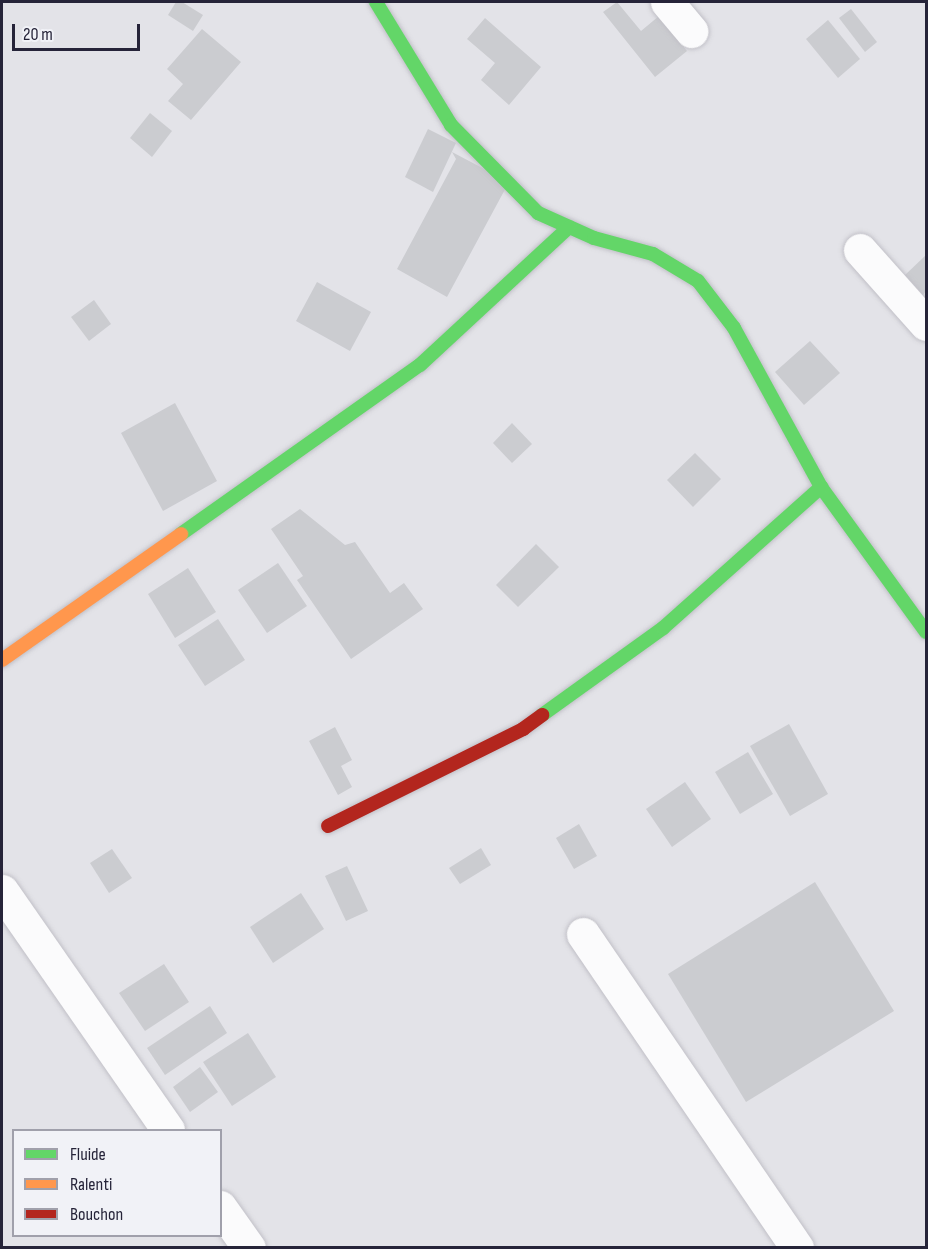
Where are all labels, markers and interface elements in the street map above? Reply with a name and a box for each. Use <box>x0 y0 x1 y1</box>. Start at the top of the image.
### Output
scale bar <box>15 12 142 50</box>
text: 20 m <box>23 24 53 45</box>
legend <box>12 1129 222 1237</box>
text: Fluide <box>70 1144 106 1165</box>
text: Ralenti <box>70 1174 112 1195</box>
text: Bouchon <box>70 1204 123 1225</box>

